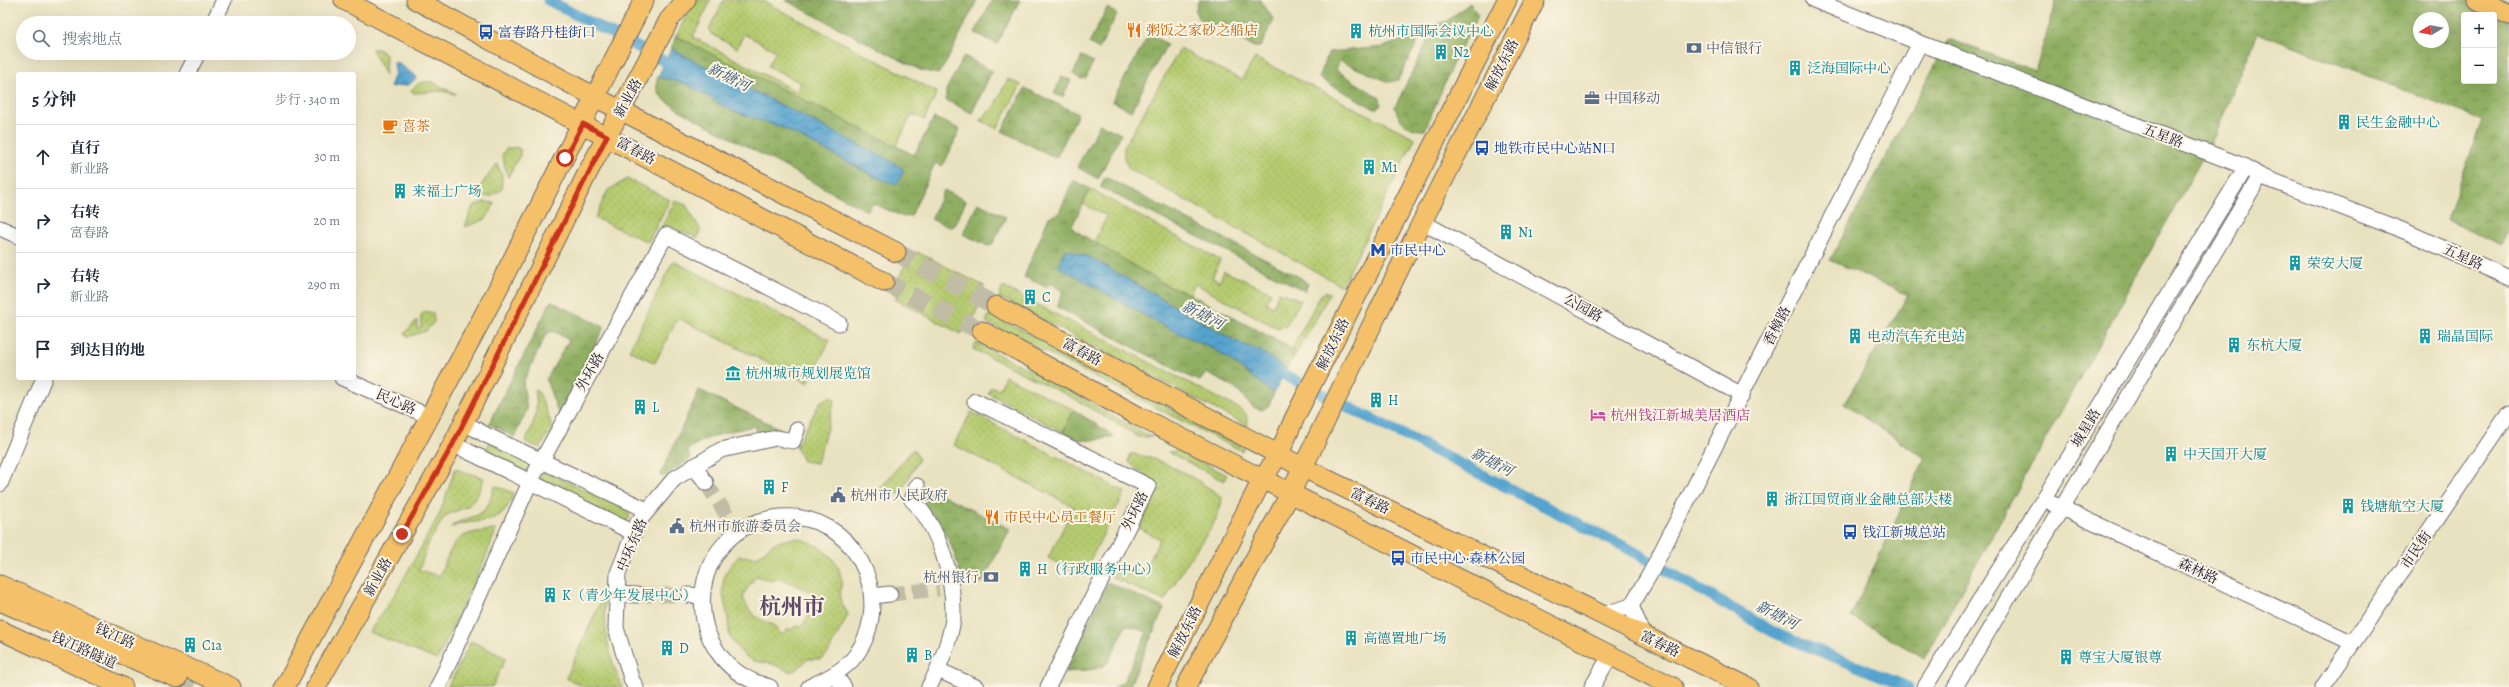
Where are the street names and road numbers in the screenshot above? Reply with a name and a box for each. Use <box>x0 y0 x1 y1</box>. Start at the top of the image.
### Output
street label: 解放东路 <box>1481 36 1523 94</box>
street label: 新业路 <box>610 75 646 121</box>
street label: 五星路 <box>2140 120 2186 152</box>
street label: 富春路 <box>613 133 659 169</box>
street label: 五星路 <box>2440 240 2486 274</box>
street label: 公园路 <box>1560 290 1606 326</box>
street label: 香樟路 <box>1759 303 1795 349</box>
street label: 解放东路 <box>1312 315 1354 373</box>
street label: 富春路 <box>1059 334 1105 370</box>
street label: 外环路 <box>572 349 608 395</box>
street label: 民心路 <box>373 385 419 419</box>
street label: 城星路 <box>2067 405 2105 451</box>
street label: 富春路 <box>1347 483 1393 519</box>
street label: 外环路 <box>1117 488 1153 534</box>
street label: 中环东路 <box>612 516 652 574</box>
street label: 市民街 <box>2396 527 2436 573</box>
street label: 新业路 <box>360 554 396 600</box>
street label: 森林路 <box>2175 554 2221 588</box>
street label: 解放东路 <box>1164 603 1206 661</box>
street label: 钱江路 <box>92 619 138 653</box>
street label: 富春路 <box>1637 626 1683 662</box>
street label: 钱江路隧道 <box>48 627 120 673</box>

